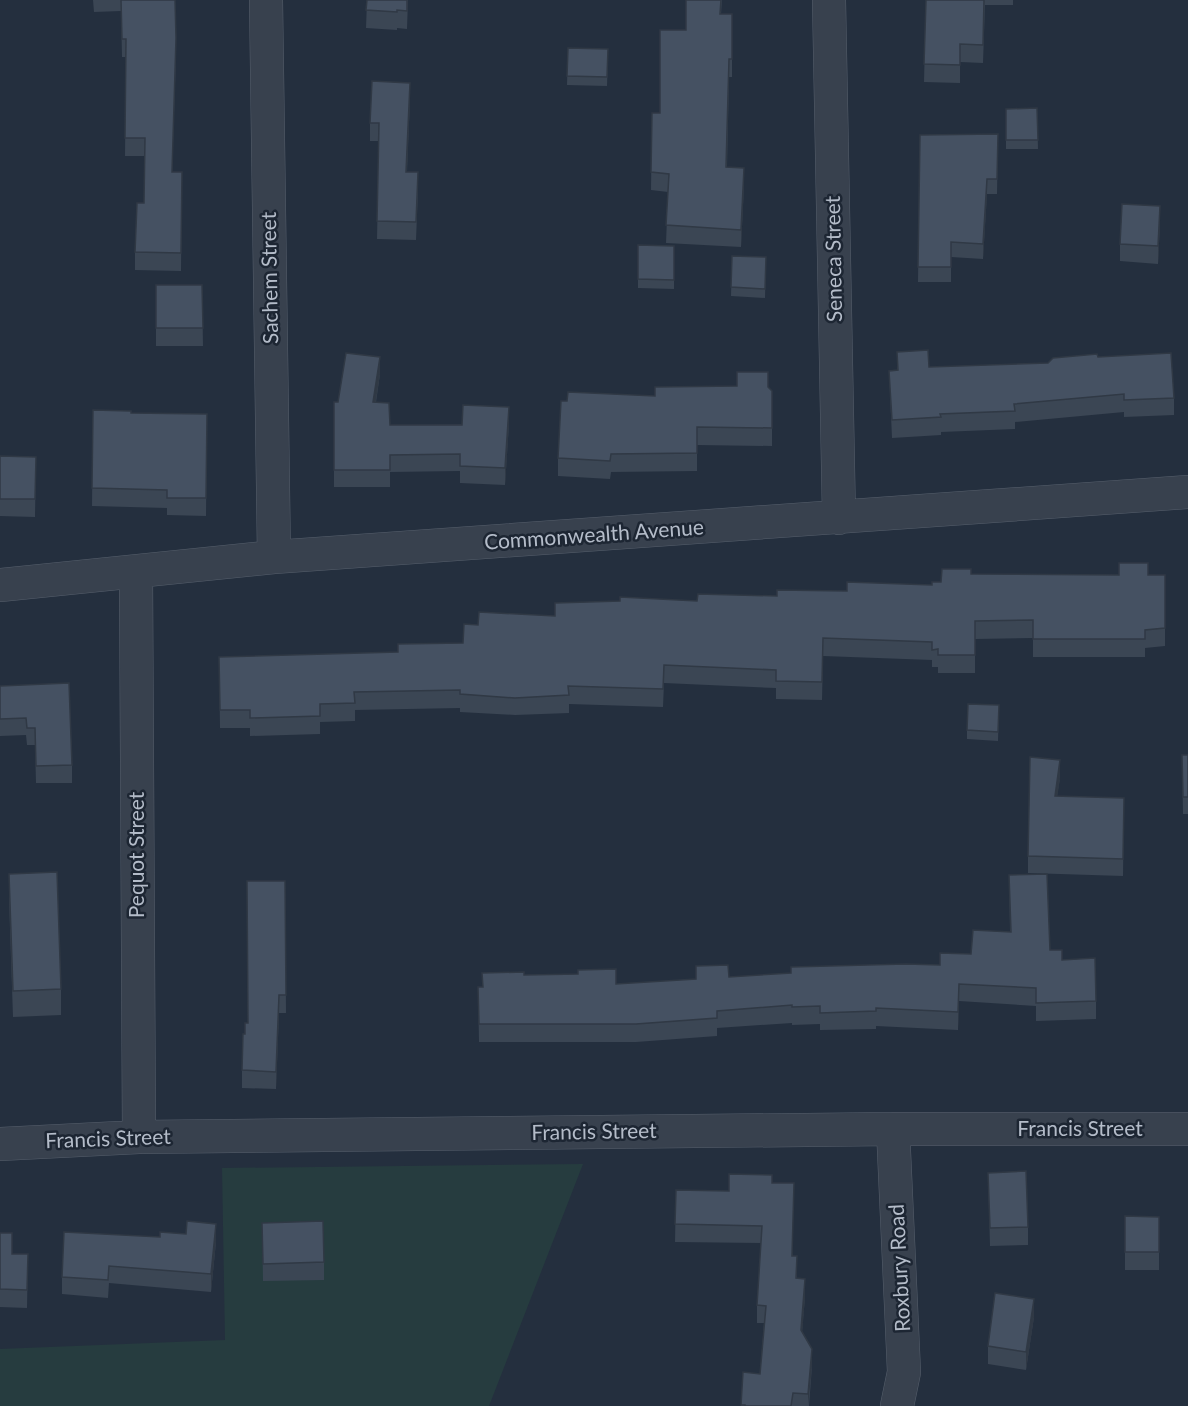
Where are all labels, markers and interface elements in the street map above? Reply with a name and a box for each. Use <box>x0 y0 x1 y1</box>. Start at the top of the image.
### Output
street label: Seneca Street <box>819 195 846 322</box>
street label: Sachem Street <box>255 211 282 344</box>
street label: Commonwealth Avenue <box>483 513 705 554</box>
street label: Pequot Street <box>123 791 148 918</box>
street label: Francis Street <box>1017 1115 1143 1140</box>
street label: Francis Street <box>531 1117 657 1144</box>
street label: Francis Street <box>45 1123 172 1152</box>
street label: Roxbury Road <box>883 1204 914 1333</box>

